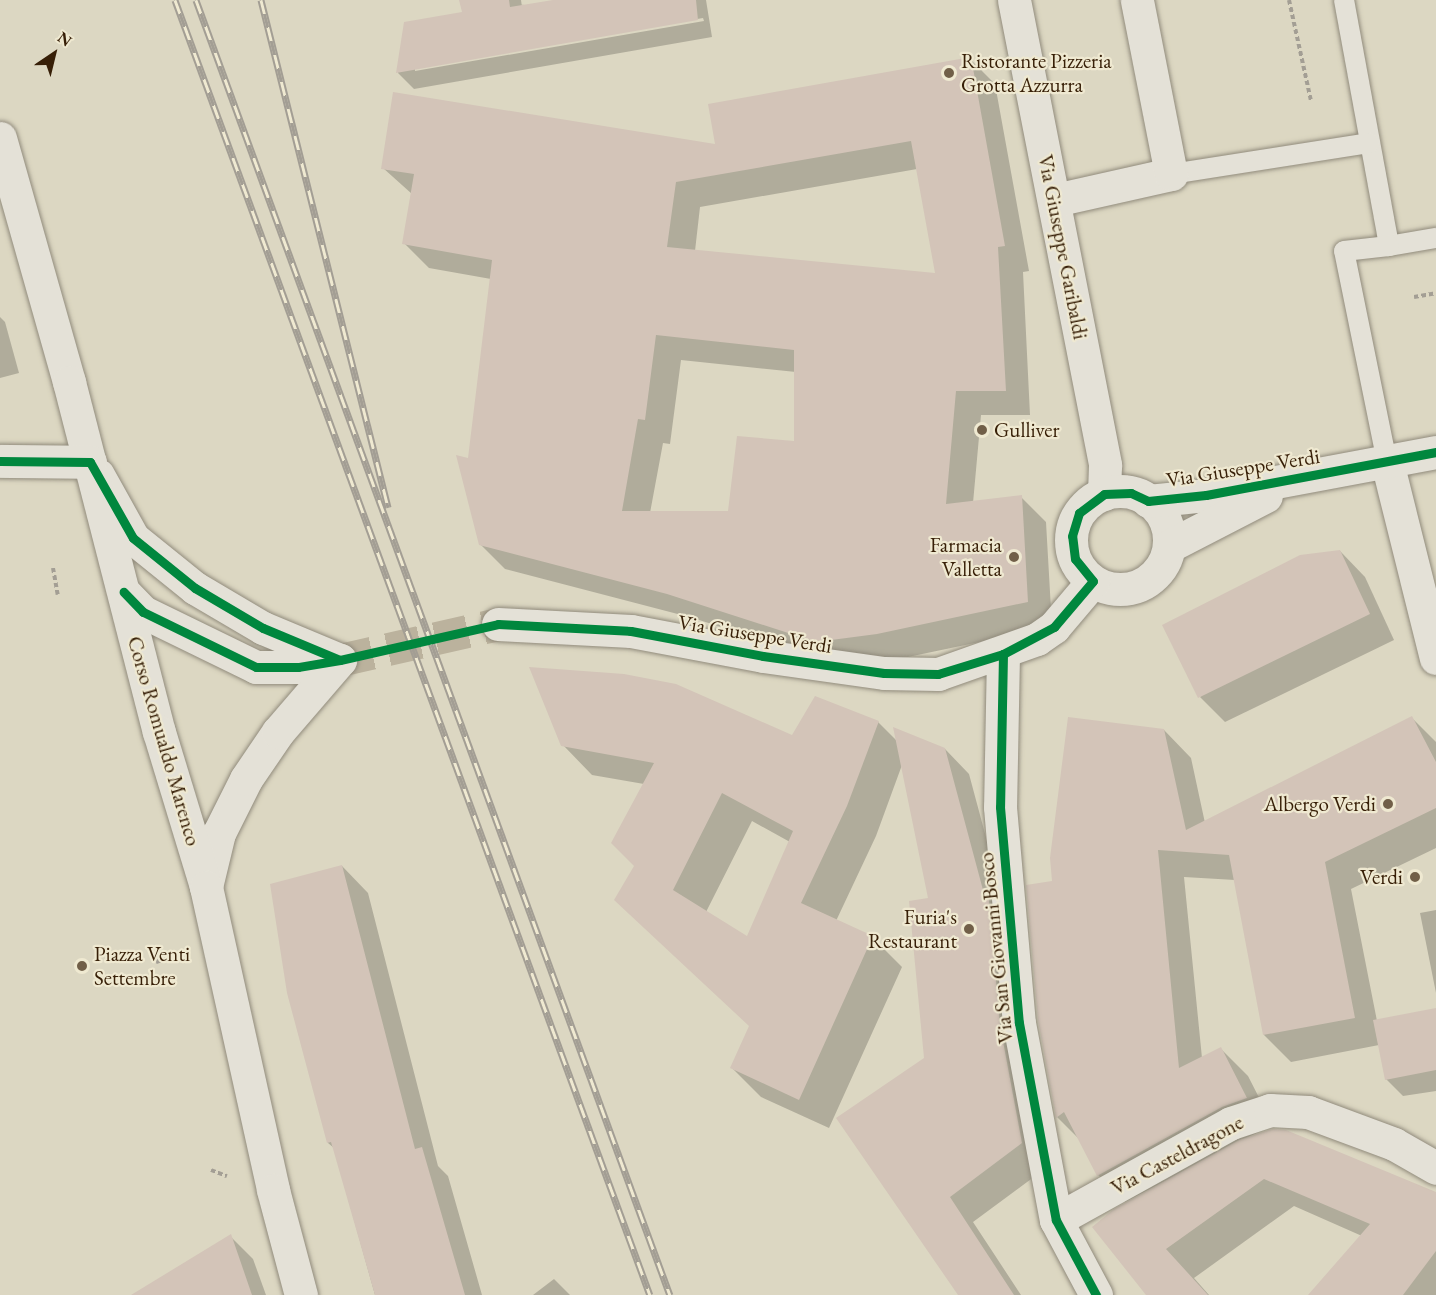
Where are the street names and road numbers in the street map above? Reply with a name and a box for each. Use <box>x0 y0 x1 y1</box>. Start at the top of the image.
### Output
street label: Via Giuseppe Garibaldi <box>1033 153 1093 341</box>
street label: Via Giuseppe Verdi <box>1164 443 1322 493</box>
street label: Via Giuseppe Verdi <box>676 609 834 659</box>
street label: Corso Romualdo Marenco <box>122 633 206 849</box>
street label: Via San Giovanni Bosco <box>973 851 1019 1045</box>
street label: Via Casteldragone <box>1107 1110 1247 1200</box>

